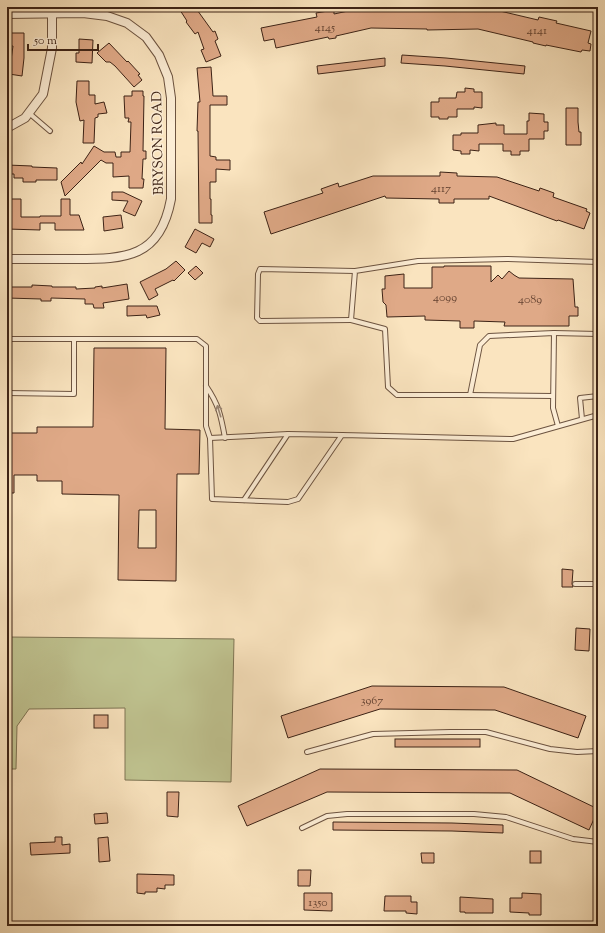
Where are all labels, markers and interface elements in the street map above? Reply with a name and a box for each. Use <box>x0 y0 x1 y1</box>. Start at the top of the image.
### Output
house number: 4145 <box>315 19 335 37</box>
house number: 4141 <box>527 22 547 40</box>
scale bar <box>28 26 98 52</box>
text: 50 m <box>33 32 57 50</box>
street label: BRYSON ROAD <box>148 91 170 195</box>
house number: 4117 <box>431 180 451 198</box>
house number: 4099 <box>433 289 457 307</box>
house number: 4089 <box>518 291 542 309</box>
one-way arrow <box>215 404 222 417</box>
house number: 3967 <box>361 692 383 710</box>
house number: 1350 <box>308 894 328 912</box>

